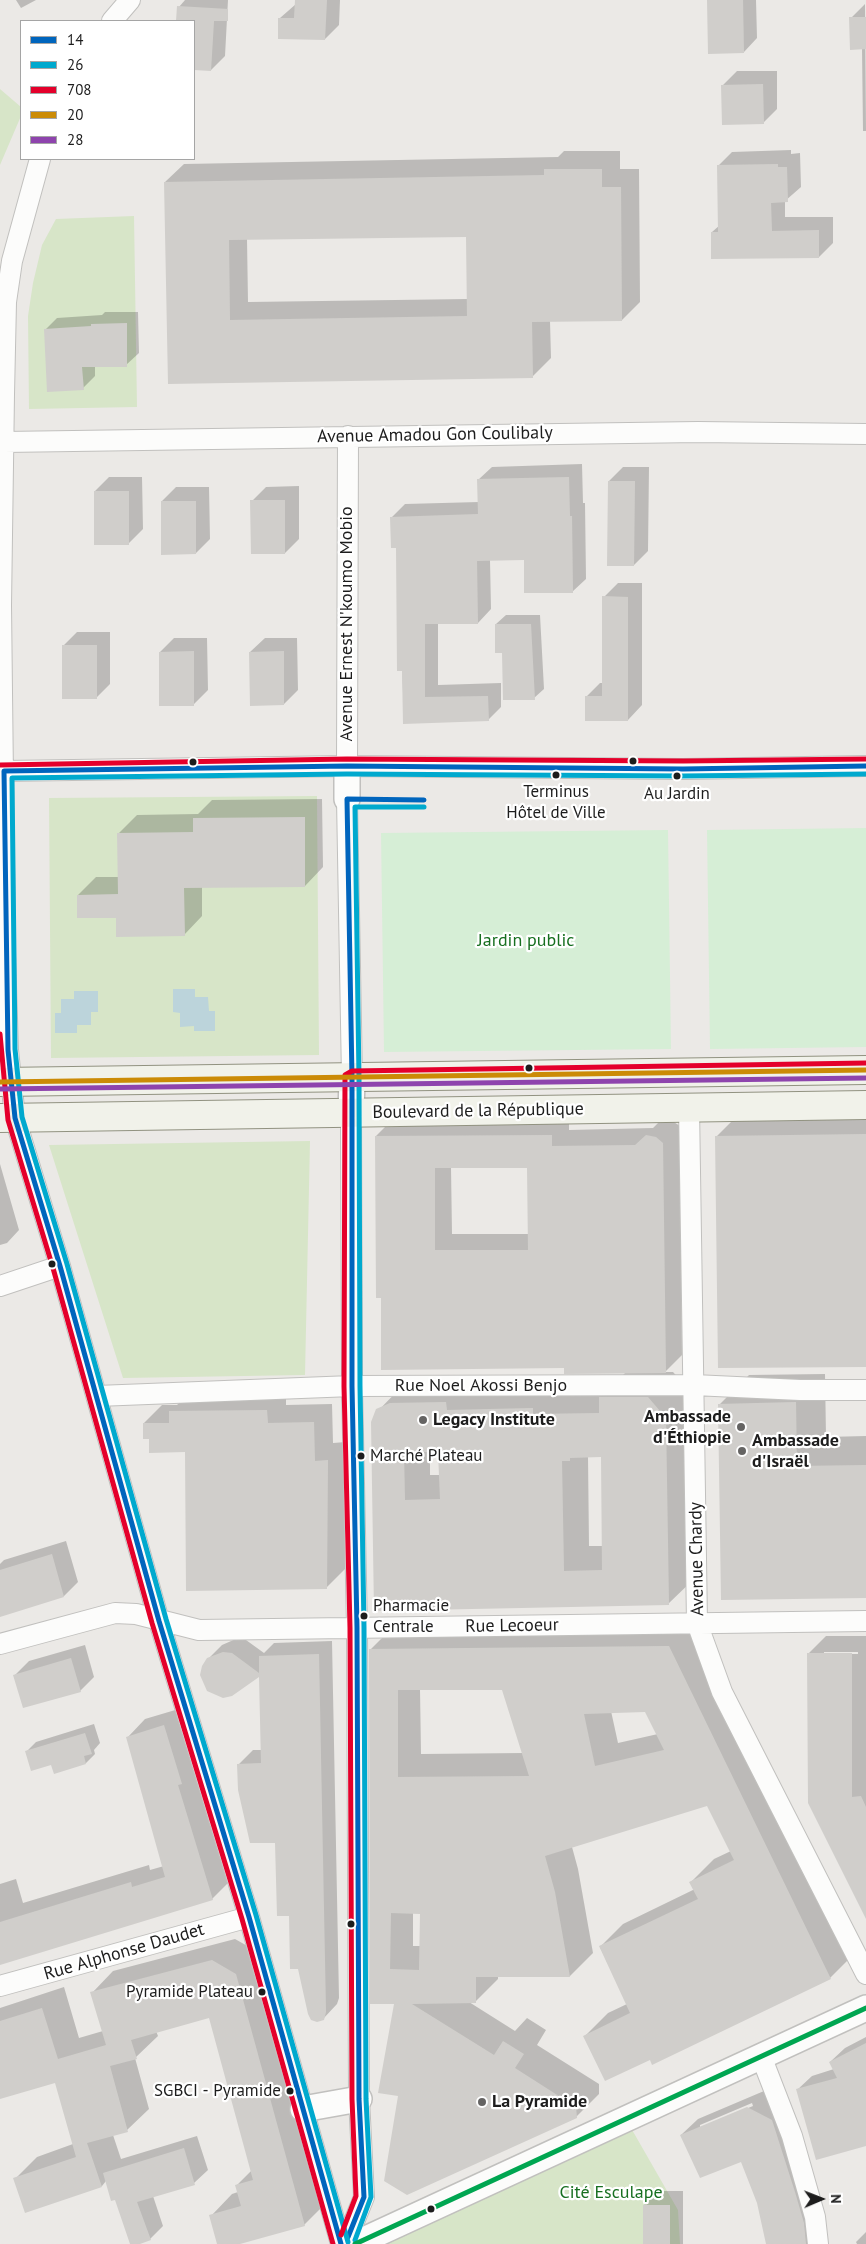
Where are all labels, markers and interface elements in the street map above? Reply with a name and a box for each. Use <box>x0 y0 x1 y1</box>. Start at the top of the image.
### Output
legend <box>20 20 195 160</box>
text: 14 <box>67 30 83 49</box>
text: 26 <box>67 55 83 74</box>
text: 708 <box>67 80 92 99</box>
text: 20 <box>67 105 83 124</box>
text: 28 <box>67 130 83 149</box>
street label: Avenue Amadou Gon Coulibaly <box>317 422 553 448</box>
street label: Avenue Ernest N'koumo Mobio <box>336 506 358 742</box>
unlabelled marker <box>628 756 638 766</box>
unlabelled marker <box>188 757 198 767</box>
marker: Terminus Hôtel de Ville <box>551 770 561 780</box>
marker: Au Jardin <box>672 771 682 781</box>
place label: Terminus Hôtel de Ville <box>506 782 606 822</box>
place label: Au Jardin <box>644 784 710 804</box>
park label: Jardin public <box>478 930 574 952</box>
unlabelled marker <box>524 1063 534 1073</box>
street label: Boulevard de la République <box>372 1098 584 1124</box>
unlabelled marker <box>47 1259 57 1269</box>
street label: Rue Noel Akossi Benjo <box>395 1375 567 1397</box>
place label: Ambassade d'Éthiopie <box>644 1406 731 1448</box>
place label: Legacy Institute <box>433 1409 555 1431</box>
marker: Legacy Institute <box>417 1414 429 1426</box>
marker: Ambassade d'Éthiopie <box>735 1421 747 1433</box>
place label: Ambassade d'Israël <box>752 1430 839 1472</box>
marker: Ambassade d'Israël <box>736 1445 748 1457</box>
place label: Marché Plateau <box>370 1446 483 1466</box>
marker: Marché Plateau <box>356 1451 366 1461</box>
street label: Avenue Chardy <box>685 1502 709 1616</box>
place label: Pharmacie Centrale <box>373 1596 449 1636</box>
marker: Pharmacie Centrale <box>359 1611 369 1621</box>
street label: Rue Lecoeur <box>465 1614 559 1638</box>
street label: Rue Alphonse Daudet <box>41 1919 207 1985</box>
unlabelled marker <box>346 1919 356 1929</box>
place label: Pyramide Plateau <box>126 1982 253 2002</box>
marker: Pyramide Plateau <box>257 1987 267 1997</box>
place label: SGBCI - Pyramide <box>154 2081 281 2101</box>
marker: SGBCI - Pyramide <box>285 2086 295 2096</box>
place label: La Pyramide <box>492 2091 587 2113</box>
marker: La Pyramide <box>476 2096 488 2108</box>
north arrow <box>796 2174 846 2224</box>
park label: Cité Esculape <box>559 2182 663 2204</box>
text: N <box>827 2194 845 2203</box>
unlabelled marker <box>426 2204 436 2214</box>

